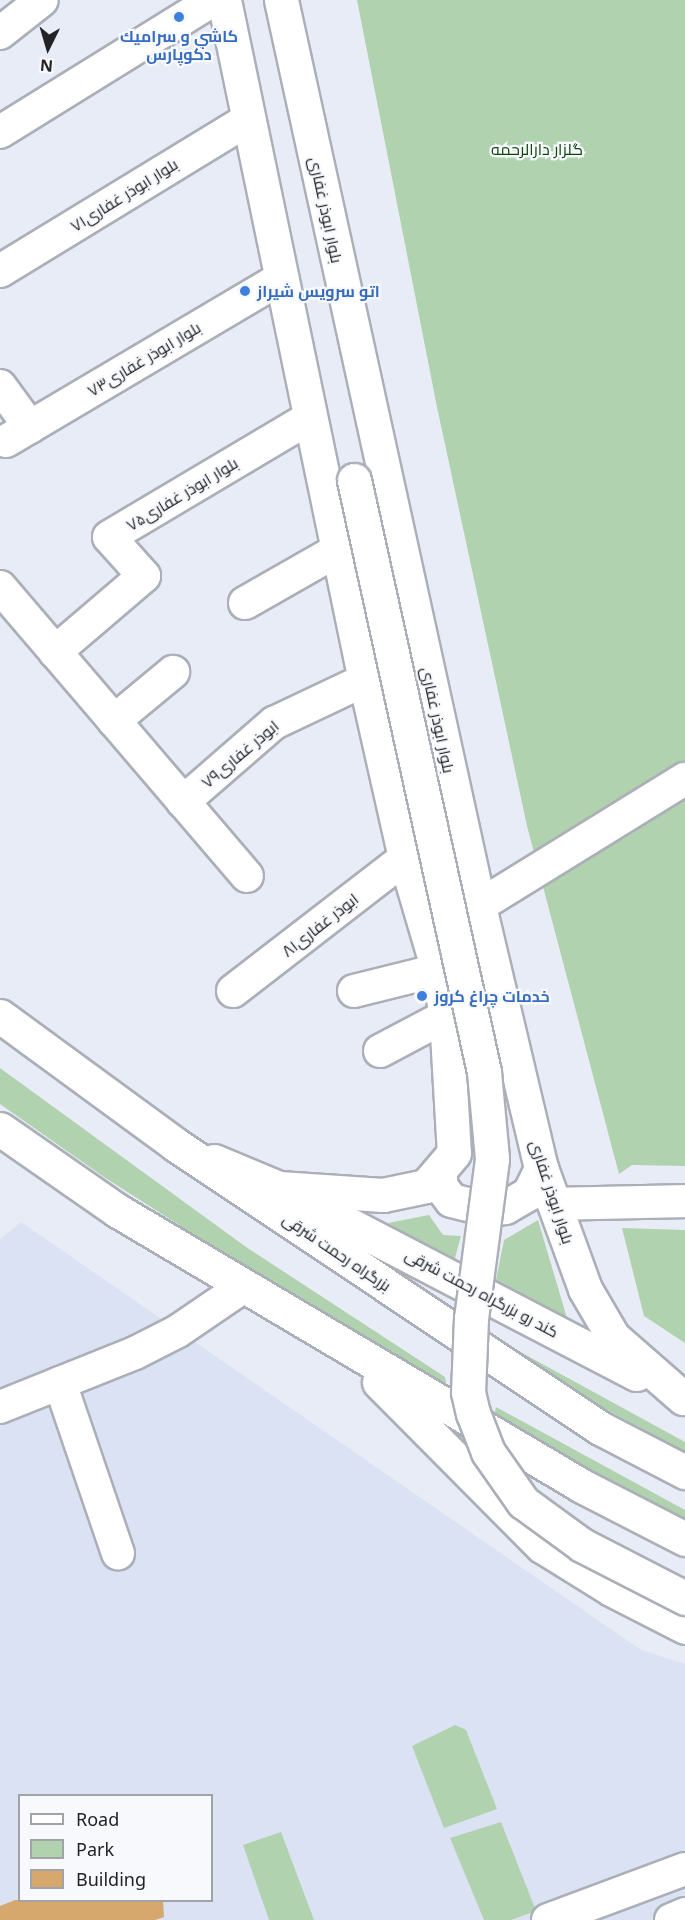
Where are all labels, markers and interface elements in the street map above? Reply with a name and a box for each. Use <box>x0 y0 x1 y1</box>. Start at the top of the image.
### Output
marker: كاشي و سراميك دكوپارس <box>172 10 186 24</box>
north arrow <box>18 18 78 78</box>
place label: كاشي و سراميك دكوپارس <box>120 26 238 64</box>
text: N <box>39 54 54 77</box>
park label: گلزار دارالرحمه <box>491 139 583 159</box>
street label: بلوار ابوذر غفاری۷۱ <box>67 154 181 236</box>
street label: بلوار ابوذر غفاری <box>305 155 347 265</box>
place label: اتو سرویس شیراز <box>257 281 380 301</box>
marker: اتو سرویس شیراز <box>238 284 252 298</box>
street label: بلوار ابوذر غفاری۷۳ <box>84 318 204 400</box>
street label: بلوار ابوذر غفاری۷۵ <box>123 453 241 535</box>
street label: بلوار ابوذر غفاری <box>417 665 459 775</box>
street label: ۷۹ابوذر غفاری <box>197 716 283 792</box>
street label: ۸۱ابوذر غفاری <box>278 889 362 961</box>
place label: خدمات چراغ کروز <box>434 986 550 1006</box>
marker: خدمات چراغ کروز <box>415 989 429 1003</box>
street label: بلوار ابوذر غفاری <box>526 1138 578 1246</box>
street label: بزرگراه رحمت شرقی <box>279 1209 395 1295</box>
street label: کند رو بزرگراه رحمت شرقی <box>402 1244 562 1342</box>
legend <box>18 1794 213 1902</box>
text: Road <box>76 1807 119 1831</box>
text: Park <box>76 1837 114 1861</box>
text: Building <box>76 1867 146 1891</box>

